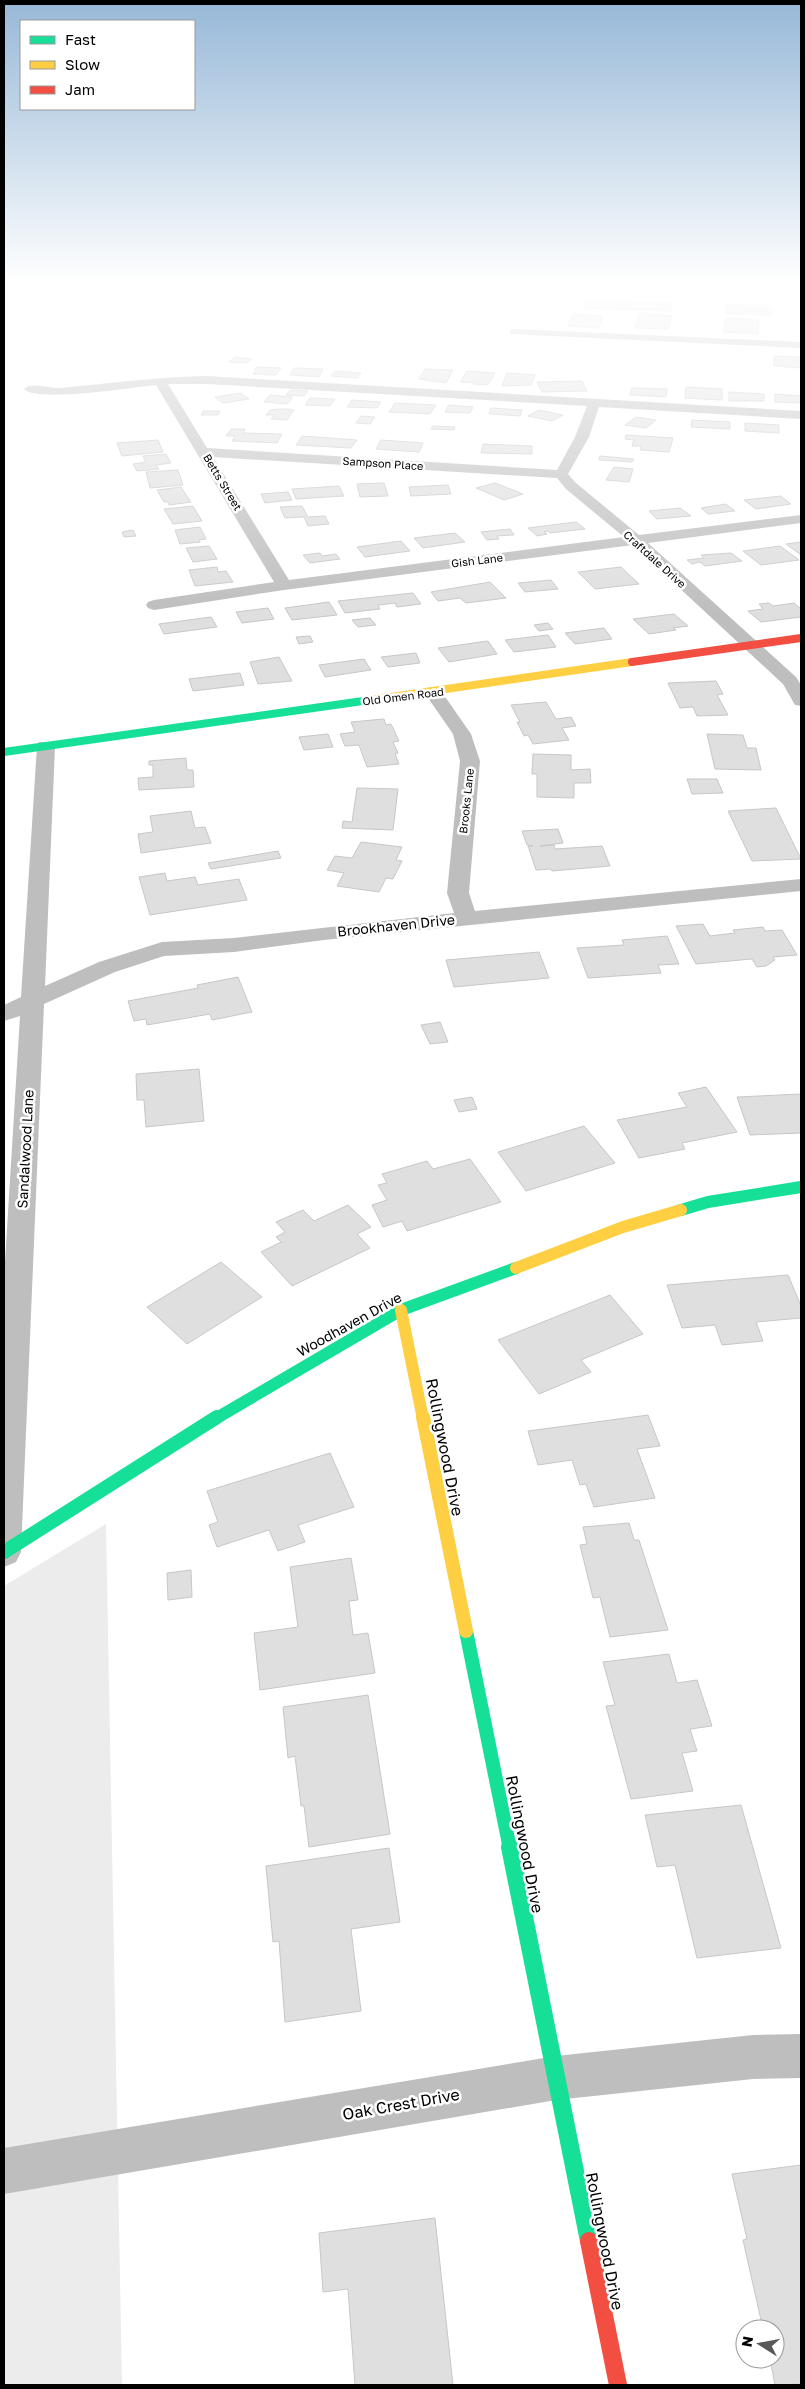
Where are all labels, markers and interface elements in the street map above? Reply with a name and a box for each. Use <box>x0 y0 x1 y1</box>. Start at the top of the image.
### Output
legend <box>20 20 195 110</box>
text: Fast <box>65 30 96 48</box>
text: Slow <box>65 55 100 73</box>
text: Jam <box>65 80 95 98</box>
street label: Betts Street <box>201 451 245 513</box>
street label: Sampson Place <box>342 454 424 472</box>
street label: Craftdale Drive <box>621 528 689 590</box>
street label: Gish Lane <box>451 550 503 570</box>
street label: Old Omen Road <box>362 685 444 707</box>
street label: Brooks Lane <box>456 768 476 834</box>
street label: Brookhaven Drive <box>336 910 456 940</box>
street label: Sandalwood Lane <box>13 1089 37 1209</box>
street label: Woodhaven Drive <box>294 1288 404 1360</box>
street label: Rollingwood Drive <box>422 1376 468 1518</box>
street label: Rollingwood Drive <box>502 1773 548 1915</box>
street label: Oak Crest Drive <box>341 2084 461 2124</box>
street label: Rollingwood Drive <box>582 2170 628 2312</box>
north arrow <box>735 2319 785 2369</box>
text: N <box>737 2335 756 2348</box>

